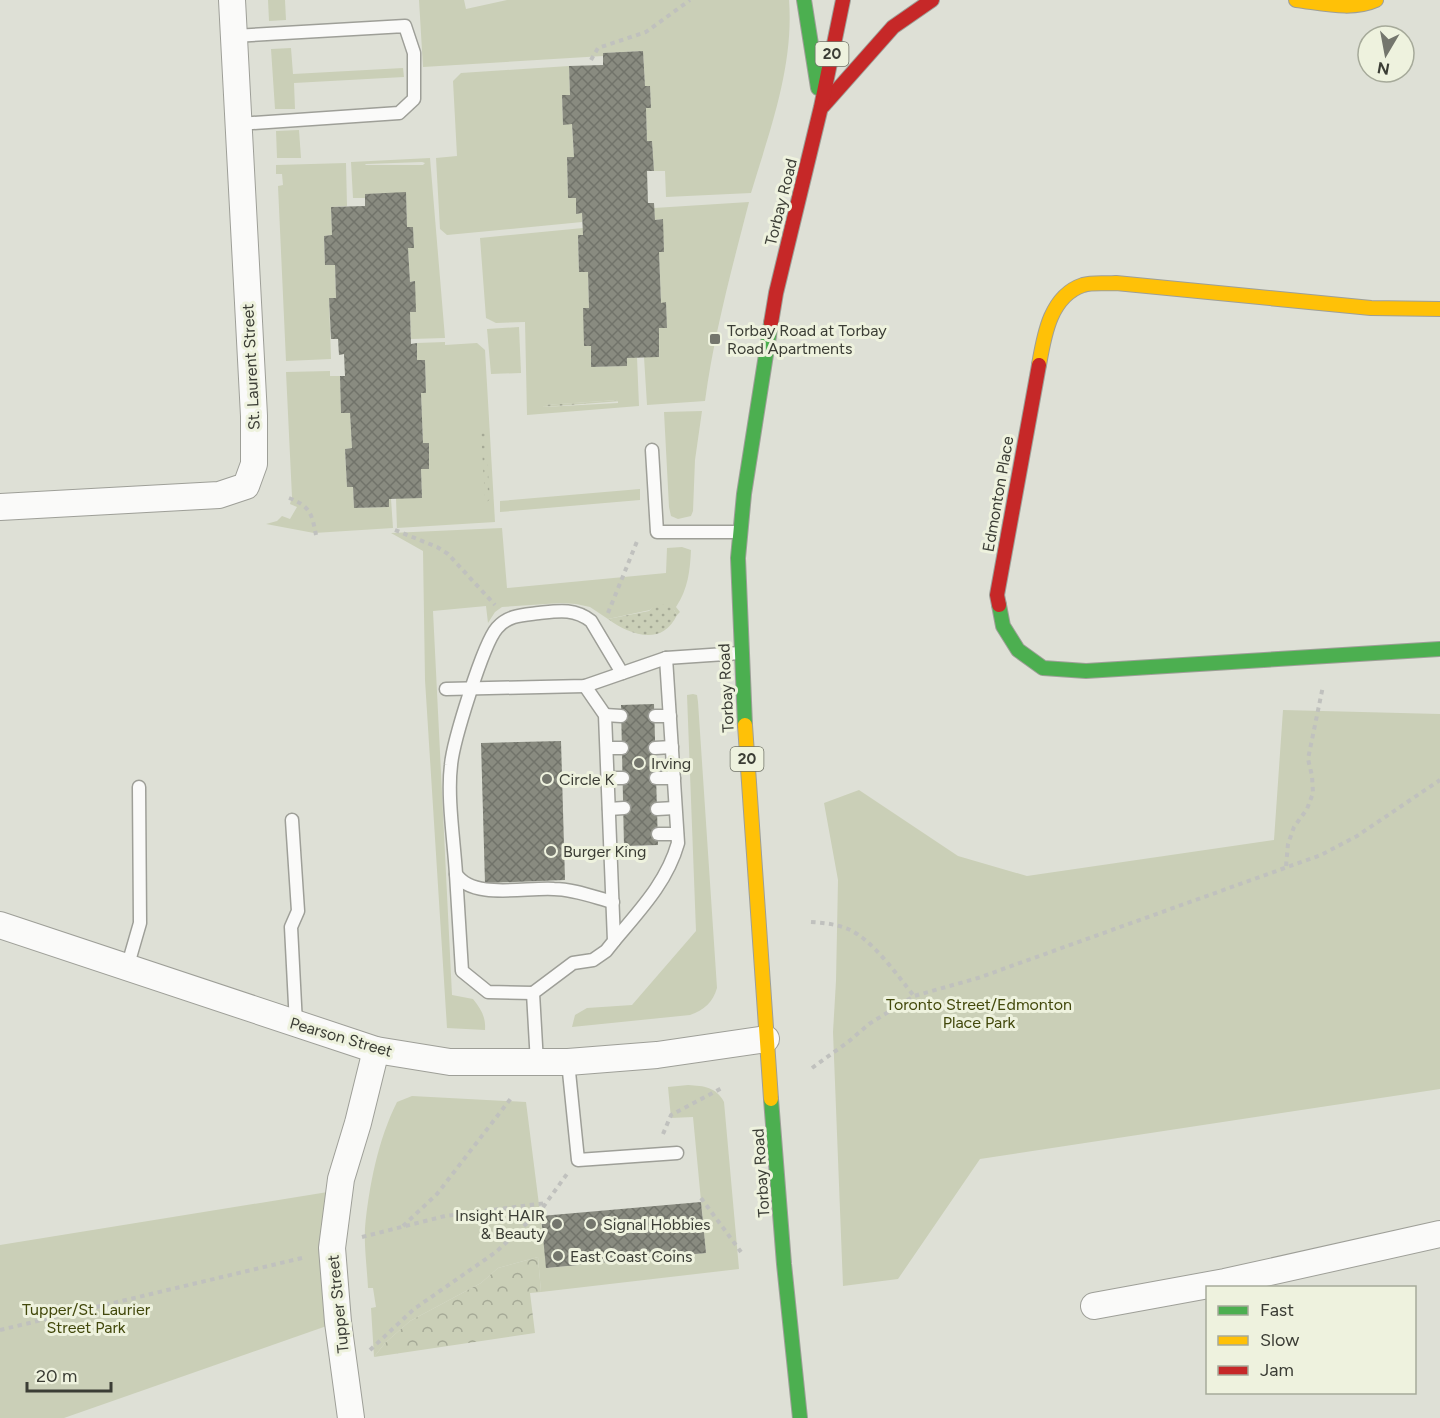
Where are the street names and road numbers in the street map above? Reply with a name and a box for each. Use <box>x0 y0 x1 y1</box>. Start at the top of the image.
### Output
road number: 20 <box>816 42 848 66</box>
street label: Torbay Road <box>761 156 801 248</box>
street label: St. Laurent Street <box>238 303 264 431</box>
street label: Edmonton Place <box>978 434 1018 553</box>
street label: Torbay Road <box>714 643 738 733</box>
road number: 20 <box>730 747 764 771</box>
street label: Pearson Street <box>288 1013 394 1061</box>
street label: Torbay Road <box>748 1128 774 1218</box>
street label: Tupper Street <box>323 1254 353 1354</box>

